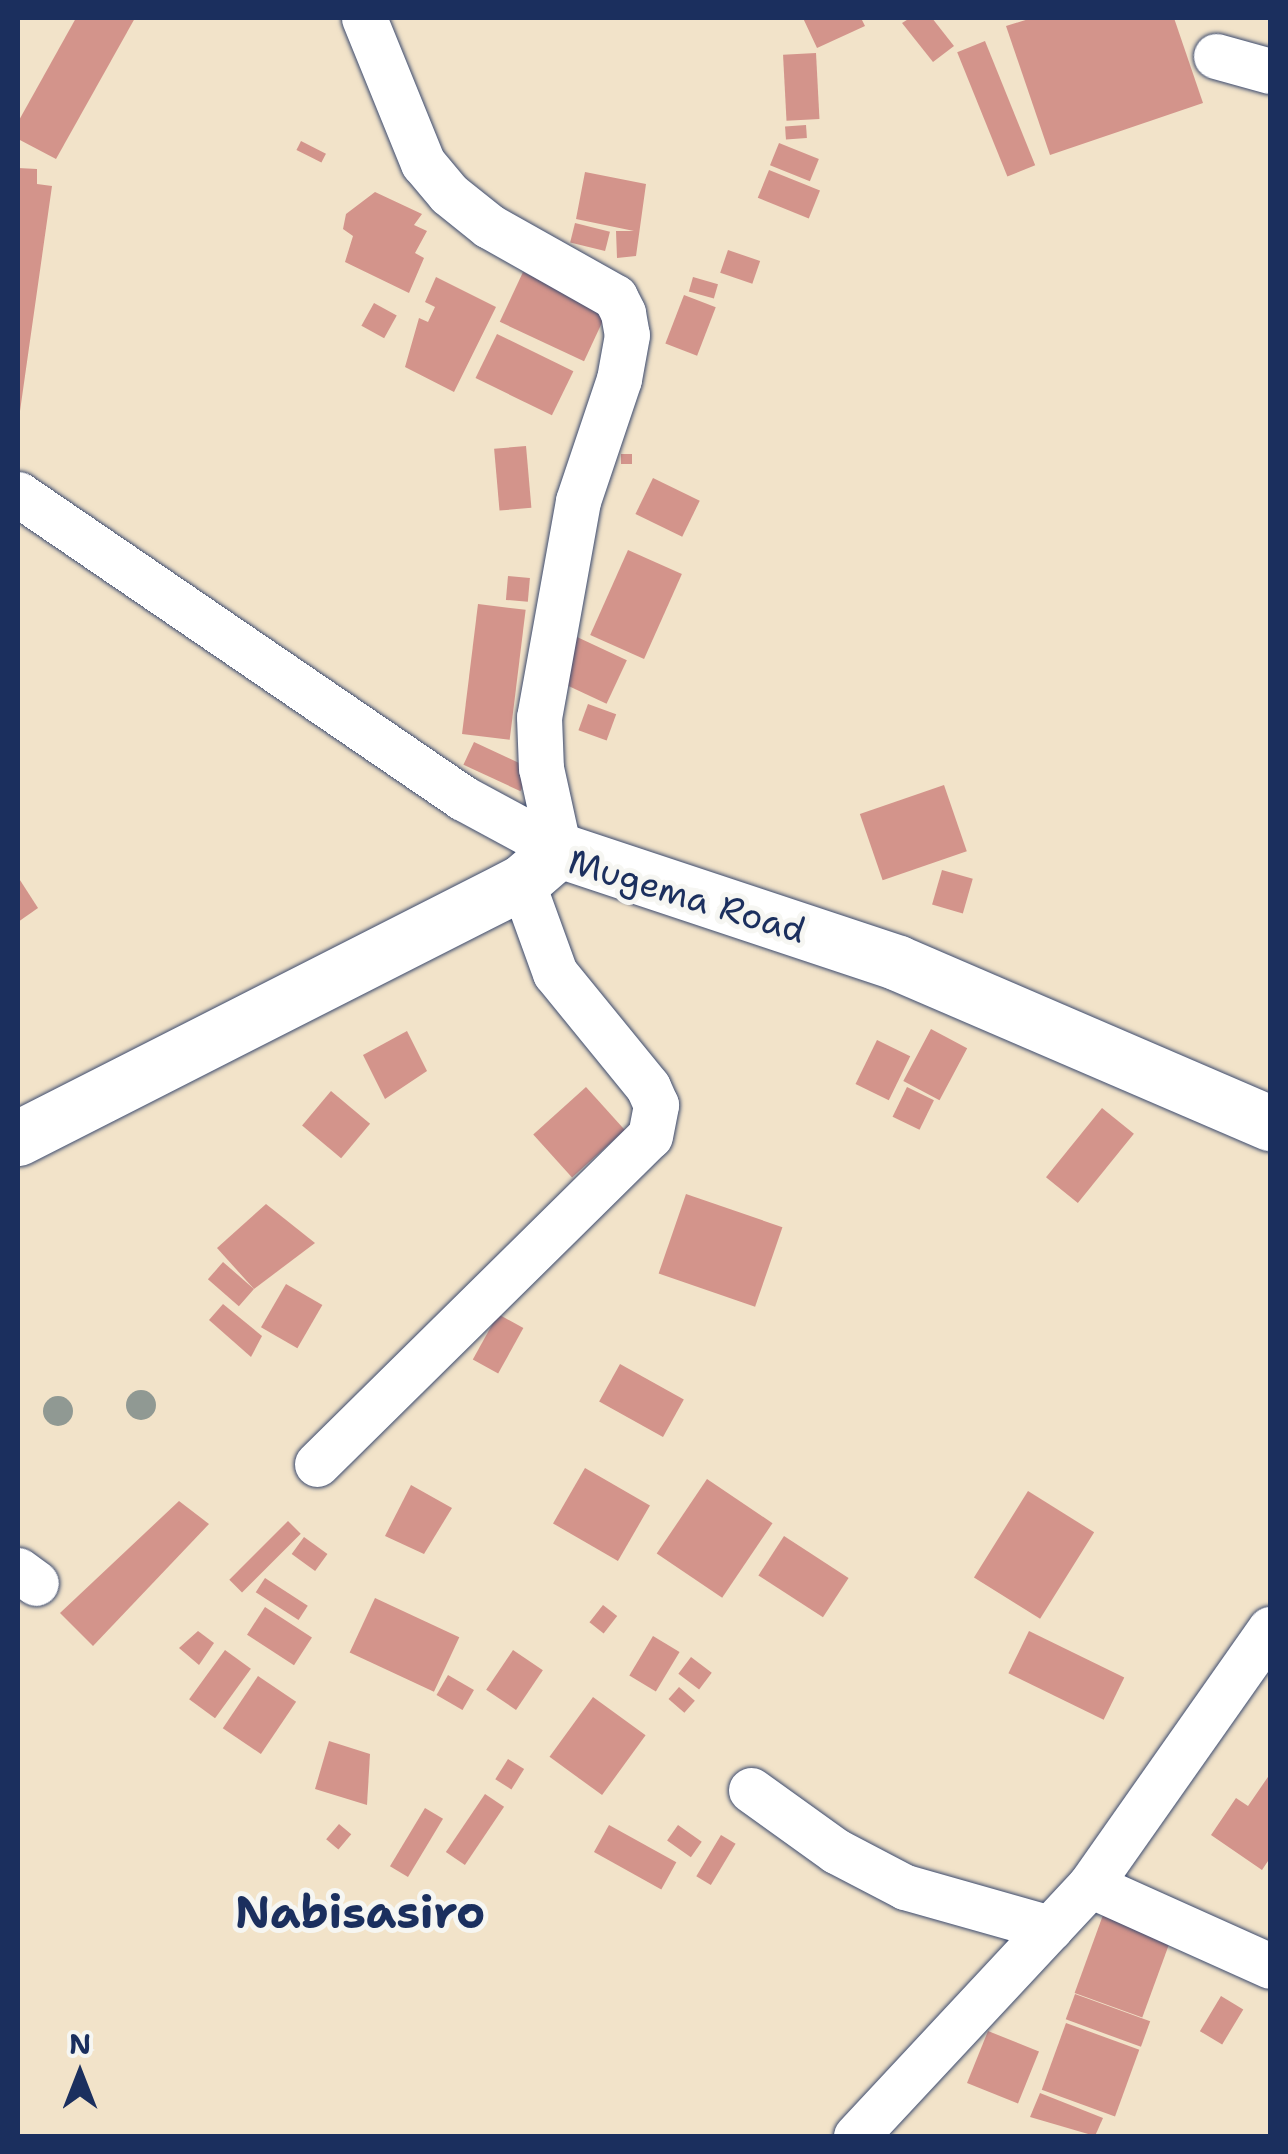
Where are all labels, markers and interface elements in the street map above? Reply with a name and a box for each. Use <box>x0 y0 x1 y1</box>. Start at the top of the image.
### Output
street label: Mugema Road <box>563 840 811 952</box>
district label: Nabisasiro <box>235 1886 485 1940</box>
north arrow <box>30 2024 130 2124</box>
text: N <box>69 2025 91 2063</box>

